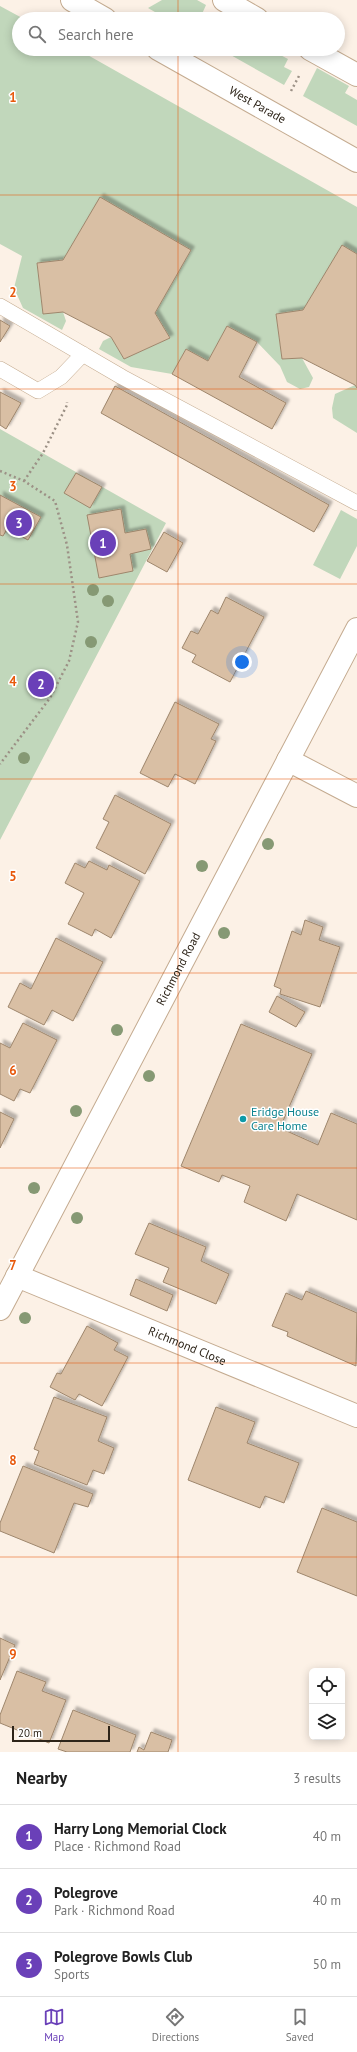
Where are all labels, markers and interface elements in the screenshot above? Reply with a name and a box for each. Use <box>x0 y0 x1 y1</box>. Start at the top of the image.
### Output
search box <box>12 12 345 56</box>
icon: search <box>26 23 48 45</box>
text: Search here <box>58 25 134 44</box>
street label: West Parade <box>227 83 289 126</box>
text: 1 <box>9 89 17 106</box>
text: 2 <box>9 284 17 301</box>
text: 3 <box>9 478 17 495</box>
pin: 3 <box>6 508 32 538</box>
pin: 1 <box>90 528 116 558</box>
your location <box>232 652 252 672</box>
pin: 2 <box>28 669 54 699</box>
text: 4 <box>9 673 17 690</box>
text: 5 <box>9 868 17 885</box>
street label: Richmond Road <box>153 930 203 1008</box>
text: 6 <box>9 1062 17 1079</box>
place label: Eridge House Care Home <box>251 1104 319 1133</box>
marker: Eridge House Care Home <box>238 1114 248 1124</box>
text: 7 <box>9 1257 17 1274</box>
street label: Richmond Close <box>146 1323 228 1368</box>
text: 8 <box>9 1452 17 1469</box>
text: 9 <box>9 1646 17 1663</box>
map controls <box>309 1668 345 1740</box>
button: locate <box>309 1668 345 1704</box>
button: layers <box>309 1704 345 1740</box>
scale bar <box>12 1724 110 1743</box>
text: 20 m <box>18 1726 42 1740</box>
text: Nearby <box>16 1767 67 1789</box>
text: 3 results <box>293 1770 341 1787</box>
text: Harry Long Memorial Clock <box>54 1819 227 1838</box>
text: 1 <box>25 1828 33 1845</box>
text: 40 m <box>313 1828 341 1845</box>
text: Place · Richmond Road <box>54 1838 181 1855</box>
text: Polegrove <box>54 1883 118 1902</box>
text: 2 <box>25 1892 33 1909</box>
text: 40 m <box>313 1892 341 1909</box>
text: Park · Richmond Road <box>54 1902 175 1919</box>
text: Polegrove Bowls Club <box>54 1947 193 1966</box>
text: 3 <box>25 1956 33 1973</box>
text: 50 m <box>313 1956 341 1973</box>
text: Sports <box>54 1966 90 1983</box>
tab: Map <box>43 2006 65 2044</box>
tab: Directions <box>152 2006 199 2044</box>
tab: Saved <box>286 2006 314 2044</box>

